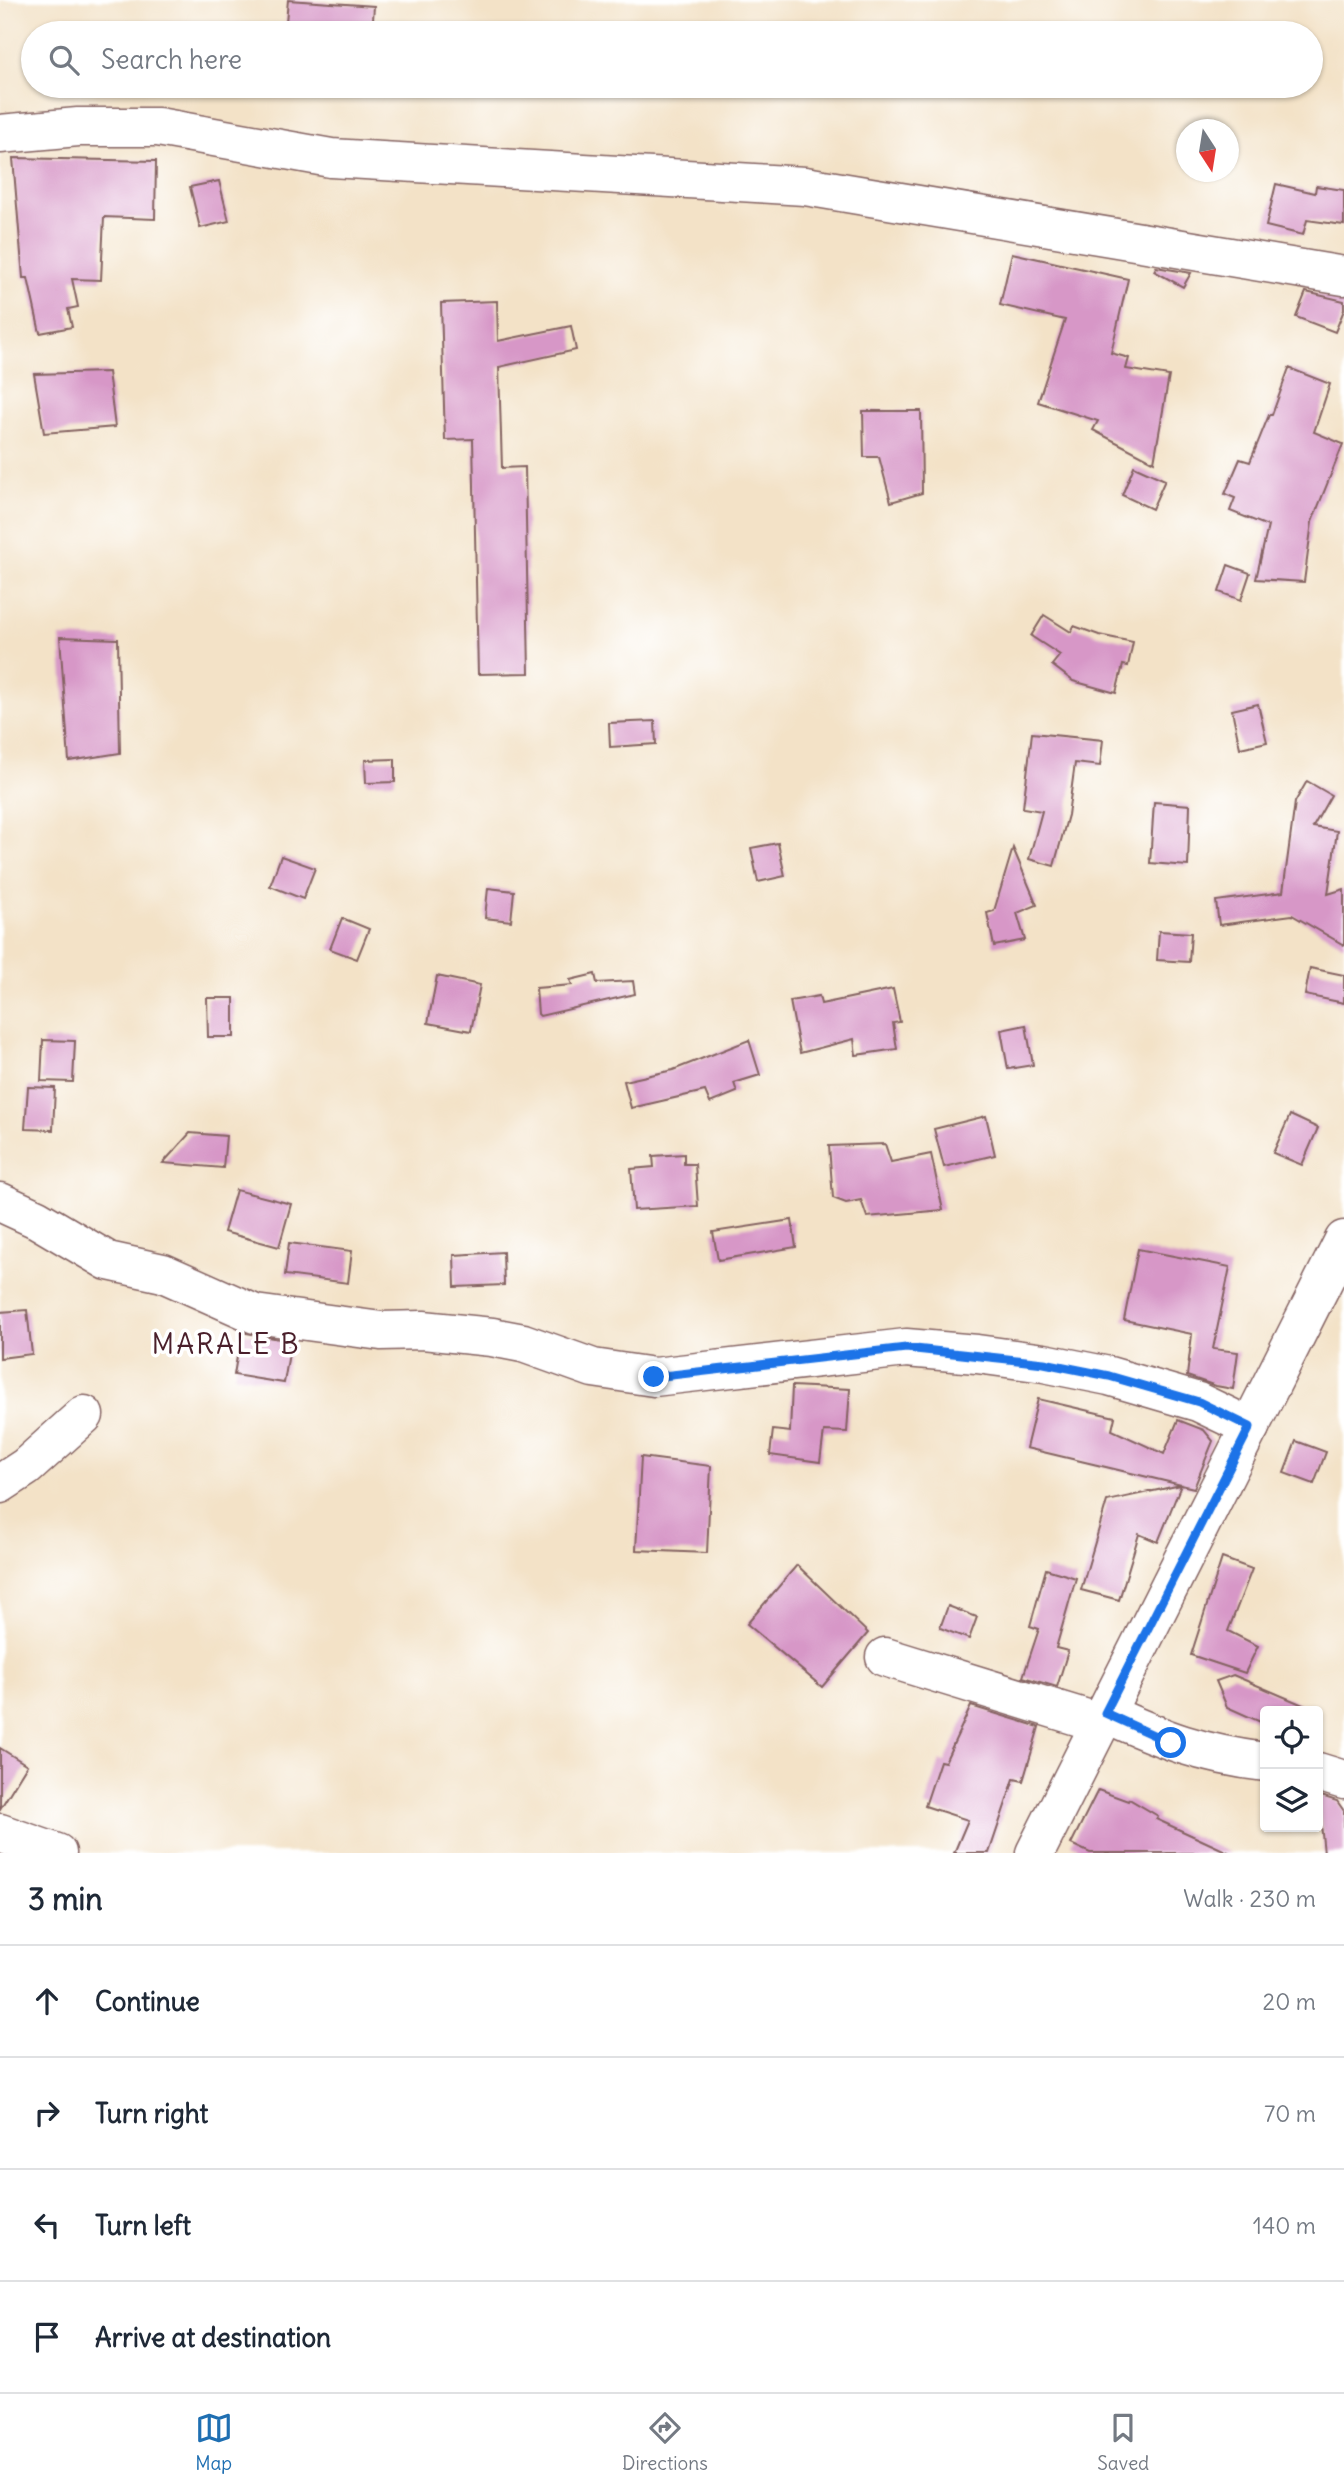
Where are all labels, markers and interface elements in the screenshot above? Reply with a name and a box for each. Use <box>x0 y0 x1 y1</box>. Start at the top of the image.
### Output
search box <box>21 21 1323 98</box>
icon: search <box>45 41 83 79</box>
text: Search here <box>101 43 242 76</box>
north arrow <box>1176 119 1239 182</box>
district label: MARALE B <box>151 1326 301 1362</box>
route end <box>638 1361 669 1392</box>
map controls <box>1260 1706 1323 1832</box>
button: locate <box>1260 1706 1323 1769</box>
route start <box>1155 1727 1186 1758</box>
button: layers <box>1260 1769 1323 1832</box>
text: 3 min <box>28 1880 103 1918</box>
text: Walk · 230 m <box>1183 1884 1316 1913</box>
icon: ahead <box>28 1982 66 2020</box>
text: Continue <box>95 1985 200 2018</box>
text: 20 m <box>1263 1987 1316 2016</box>
icon: right <box>28 2094 66 2132</box>
text: Turn right <box>95 2097 208 2130</box>
text: 70 m <box>1264 2099 1316 2128</box>
icon: left <box>28 2206 66 2244</box>
text: Turn left <box>95 2209 191 2242</box>
text: 140 m <box>1253 2211 1316 2240</box>
icon: arrive <box>28 2318 66 2356</box>
text: Arrive at destination <box>95 2321 331 2354</box>
tab: Map <box>195 2409 233 2475</box>
tab: Directions <box>622 2409 708 2475</box>
tab: Saved <box>1097 2409 1149 2475</box>

